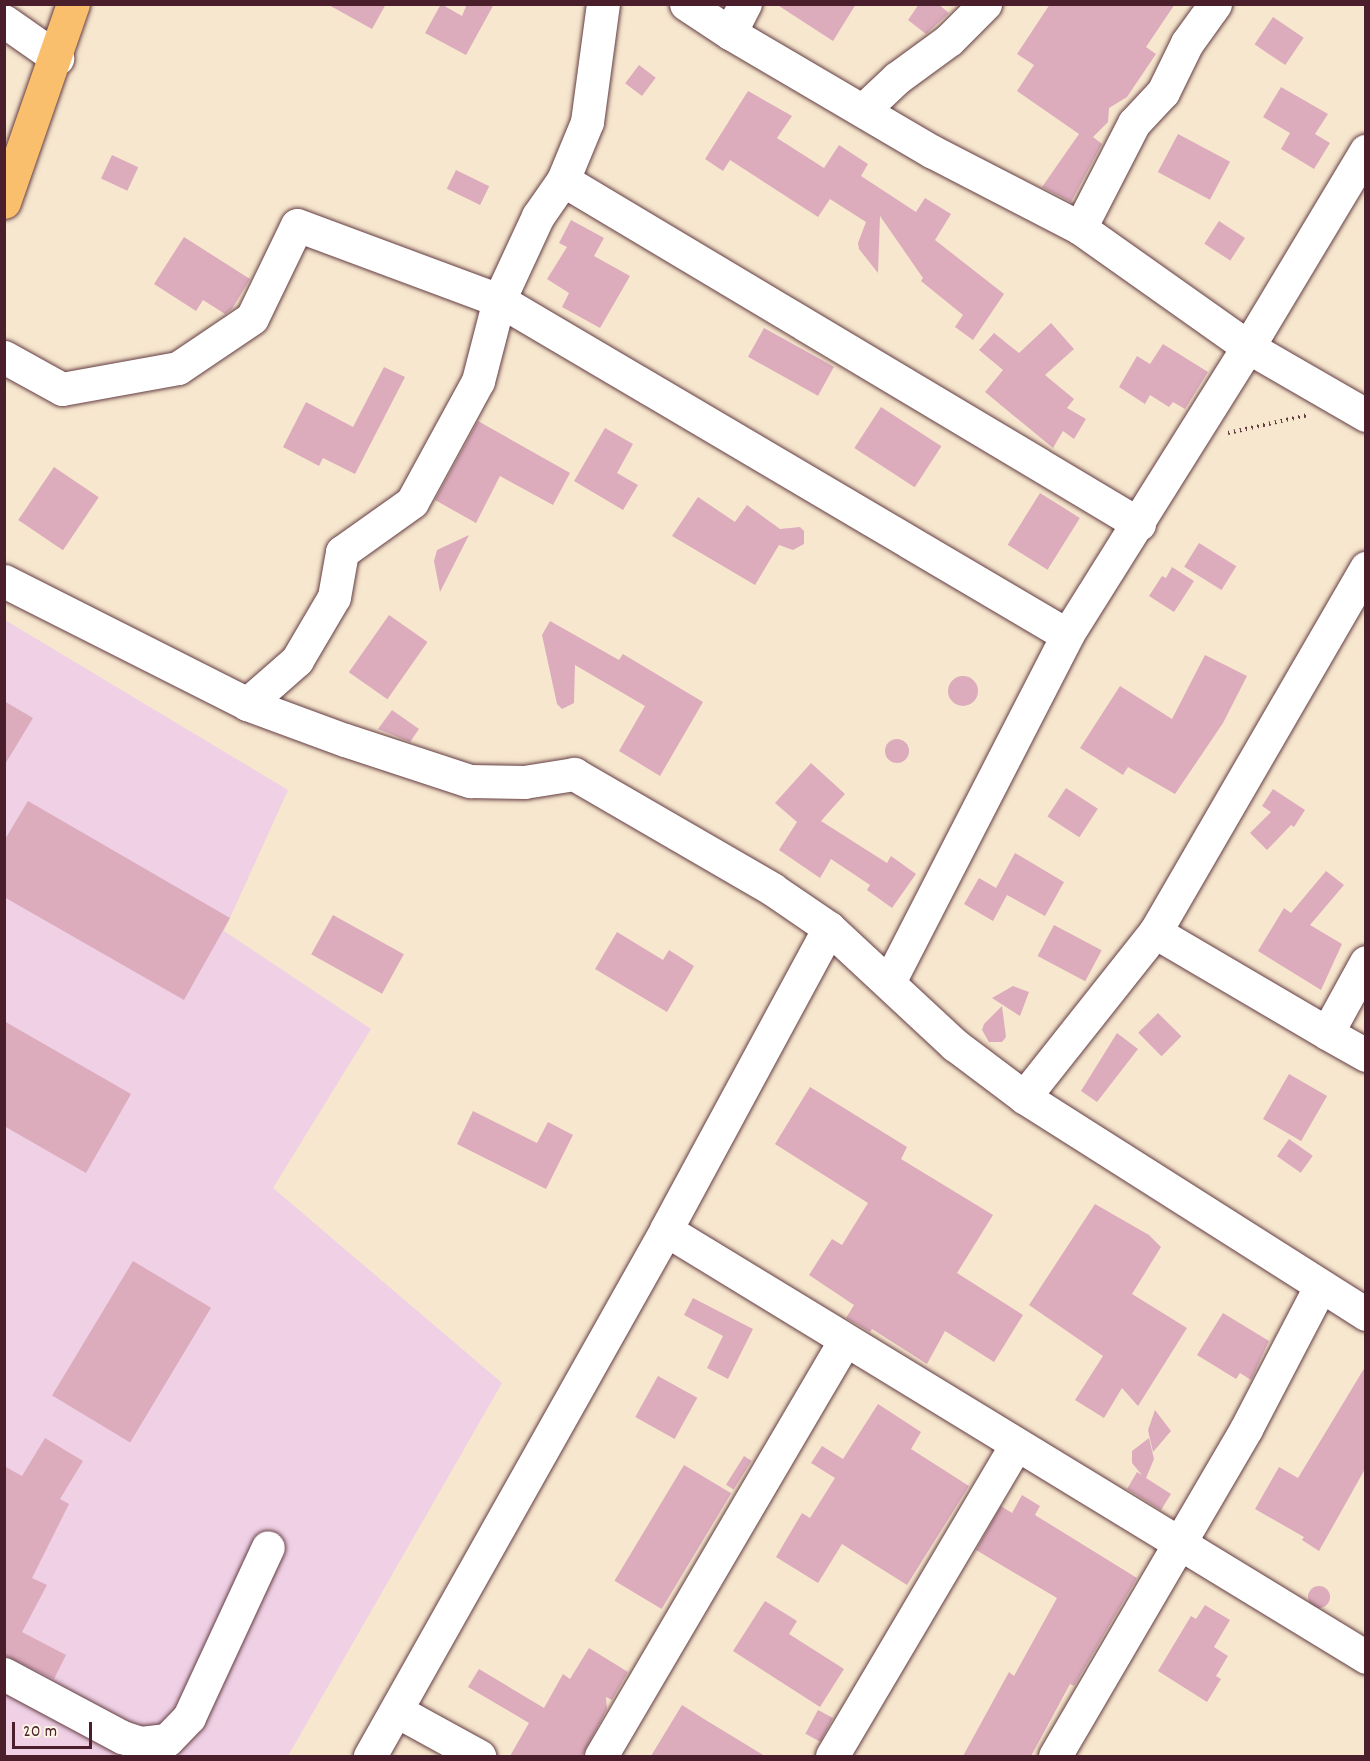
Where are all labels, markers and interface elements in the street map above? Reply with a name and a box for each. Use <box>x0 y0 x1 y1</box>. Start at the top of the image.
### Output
scale bar <box>15 1710 94 1748</box>
text: 20 m <box>23 1720 57 1745</box>

